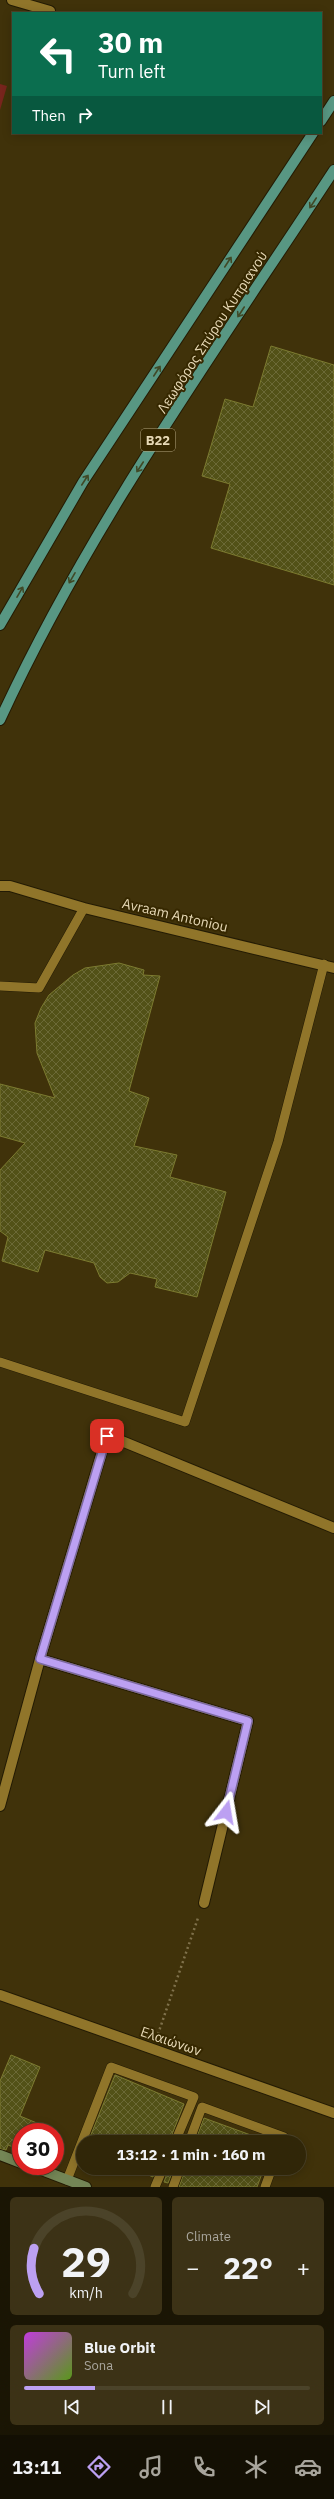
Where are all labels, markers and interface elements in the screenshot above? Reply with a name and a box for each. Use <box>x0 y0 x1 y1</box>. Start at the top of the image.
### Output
text: 30 m <box>98 24 163 61</box>
icon: left <box>32 28 84 80</box>
text: Turn left <box>98 60 166 83</box>
icon: right <box>74 104 96 126</box>
text: Then <box>32 106 66 125</box>
one-way arrow <box>308 197 316 209</box>
street label: Λεωφόρος Σπύρου Κυπριανού <box>153 247 271 417</box>
one-way arrow <box>224 257 232 268</box>
one-way arrow <box>237 306 246 317</box>
one-way arrow <box>153 365 161 377</box>
road number: B22 <box>141 429 175 451</box>
one-way arrow <box>136 462 144 473</box>
one-way arrow <box>81 474 89 485</box>
one-way arrow <box>68 572 76 584</box>
one-way arrow <box>16 586 24 598</box>
street label: Avraam Antoniou <box>120 894 230 936</box>
pin <box>90 1419 124 1453</box>
icon: arrive <box>96 1425 118 1447</box>
position arrow <box>205 1791 247 1833</box>
street label: Ελαιώνων <box>138 2022 204 2060</box>
speed limit sign: 30 <box>12 2123 64 2175</box>
text: 13:12 · 1 min · 160 m <box>117 2145 265 2164</box>
text: Climate <box>186 2228 231 2245</box>
text: 29 <box>61 2234 111 2288</box>
text: 22° <box>223 2248 273 2287</box>
text: − <box>186 2253 199 2282</box>
text: + <box>297 2253 310 2282</box>
text: km/h <box>69 2283 103 2302</box>
text: Blue Orbit <box>84 2338 155 2357</box>
text: Sona <box>84 2357 113 2374</box>
icon: previous <box>61 2396 83 2418</box>
icon: pause <box>156 2396 178 2418</box>
icon: next <box>251 2396 273 2418</box>
icon: directions <box>85 2453 113 2481</box>
icon: music <box>137 2453 165 2481</box>
icon: phone <box>190 2453 218 2481</box>
icon: climate <box>242 2453 270 2481</box>
icon: car <box>294 2453 322 2481</box>
text: 13:11 <box>12 2456 61 2479</box>

